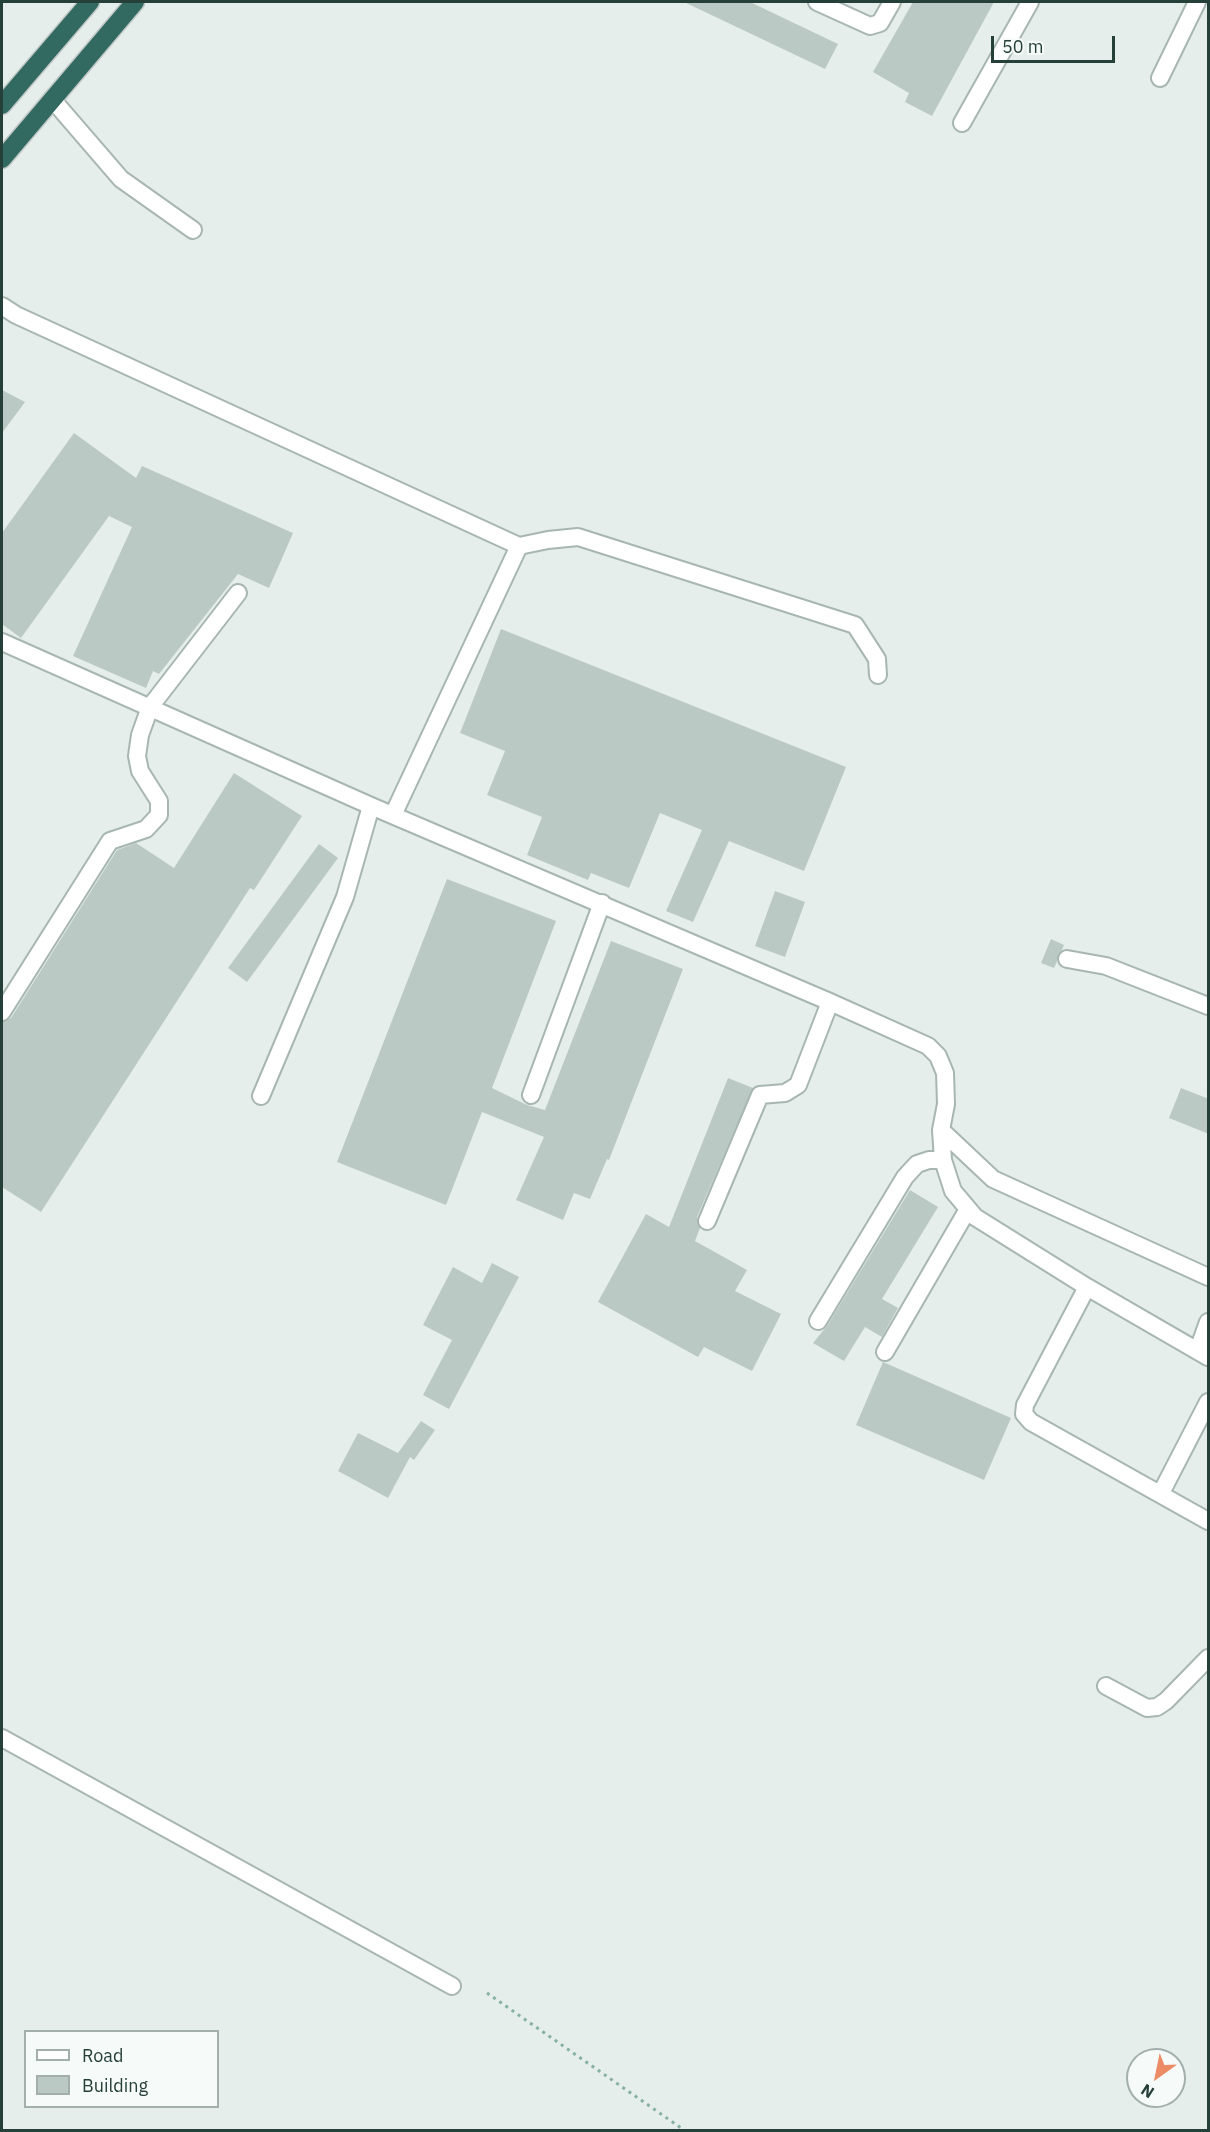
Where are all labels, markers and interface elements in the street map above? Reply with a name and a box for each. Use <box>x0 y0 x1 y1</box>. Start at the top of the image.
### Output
scale bar <box>994 24 1118 62</box>
text: 50 m <box>1002 35 1044 58</box>
legend <box>24 2030 219 2108</box>
text: Road <box>82 2044 123 2067</box>
north arrow <box>1126 2048 1186 2108</box>
text: Building <box>82 2074 148 2097</box>
text: N <box>1137 2080 1158 2103</box>

